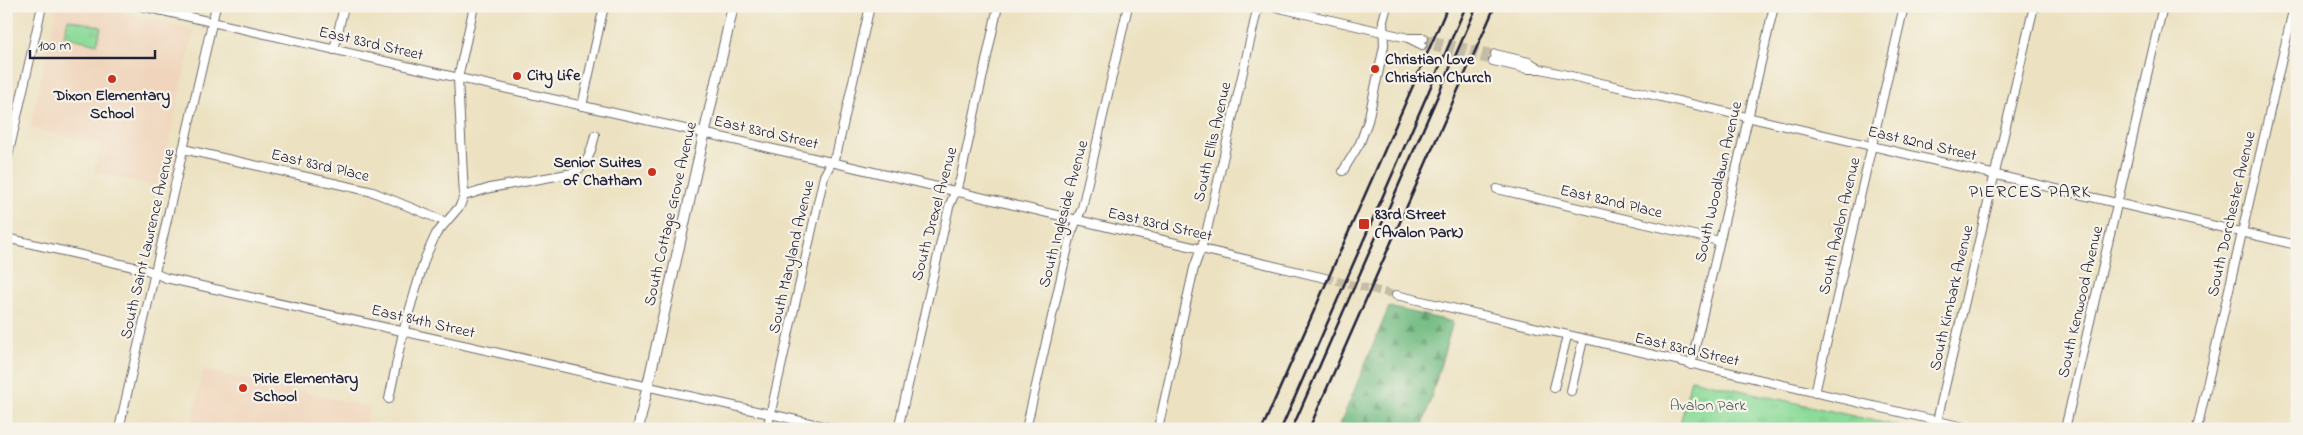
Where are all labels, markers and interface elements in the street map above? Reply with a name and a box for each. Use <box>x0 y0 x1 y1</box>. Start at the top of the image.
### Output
street label: East 83rd Street <box>316 20 426 68</box>
scale bar <box>30 28 155 60</box>
text: 100 m <box>38 35 71 57</box>
place label: Christian Love Christian Church <box>1385 48 1492 90</box>
marker: Christian Love Christian Church <box>1369 63 1381 75</box>
place label: City Life <box>527 64 581 89</box>
marker: City Life <box>511 70 523 82</box>
marker: Dixon Elementary School <box>106 73 118 85</box>
street label: South Ellis Avenue <box>1188 79 1239 204</box>
place label: Dixon Elementary School <box>53 84 170 126</box>
street label: South Woodlawn Avenue <box>1689 98 1749 265</box>
street label: East 83rd Street <box>711 109 821 157</box>
street label: South Cottage Grove Avenue <box>638 119 704 309</box>
street label: East 82nd Street <box>1865 120 1979 168</box>
street label: South Dorchester Avenue <box>2201 128 2263 299</box>
street label: South Ingleside Avenue <box>1033 137 1095 290</box>
street label: East 83rd Place <box>268 143 372 189</box>
street label: South Drexel Avenue <box>906 144 965 283</box>
street label: South Saint Lawrence Avenue <box>114 146 182 342</box>
place label: Senior Suites of Chatham <box>554 151 643 193</box>
street label: South Avalon Avenue <box>1813 154 1868 297</box>
marker: Senior Suites of Chatham <box>646 166 658 178</box>
street label: South Maryland Avenue <box>763 177 822 336</box>
street label: East 82nd Place <box>1557 179 1665 226</box>
district label: PIERCES PARK <box>1969 180 2091 206</box>
street label: East 83rd Street <box>1105 201 1215 249</box>
place label: 83rd Street (Avalon Park) <box>1374 203 1463 245</box>
marker: 83rd Street (Avalon Park) <box>1357 217 1371 231</box>
street label: South Kimbark Avenue <box>1924 222 1981 373</box>
street label: South Kenwood Avenue <box>2052 223 2110 380</box>
street label: East 84th Street <box>369 298 478 346</box>
street label: East 83rd Street <box>1632 326 1742 374</box>
place label: Pirie Elementary School <box>253 367 358 409</box>
marker: Pirie Elementary School <box>237 382 249 394</box>
park label: Avalon Park <box>1670 394 1747 418</box>

